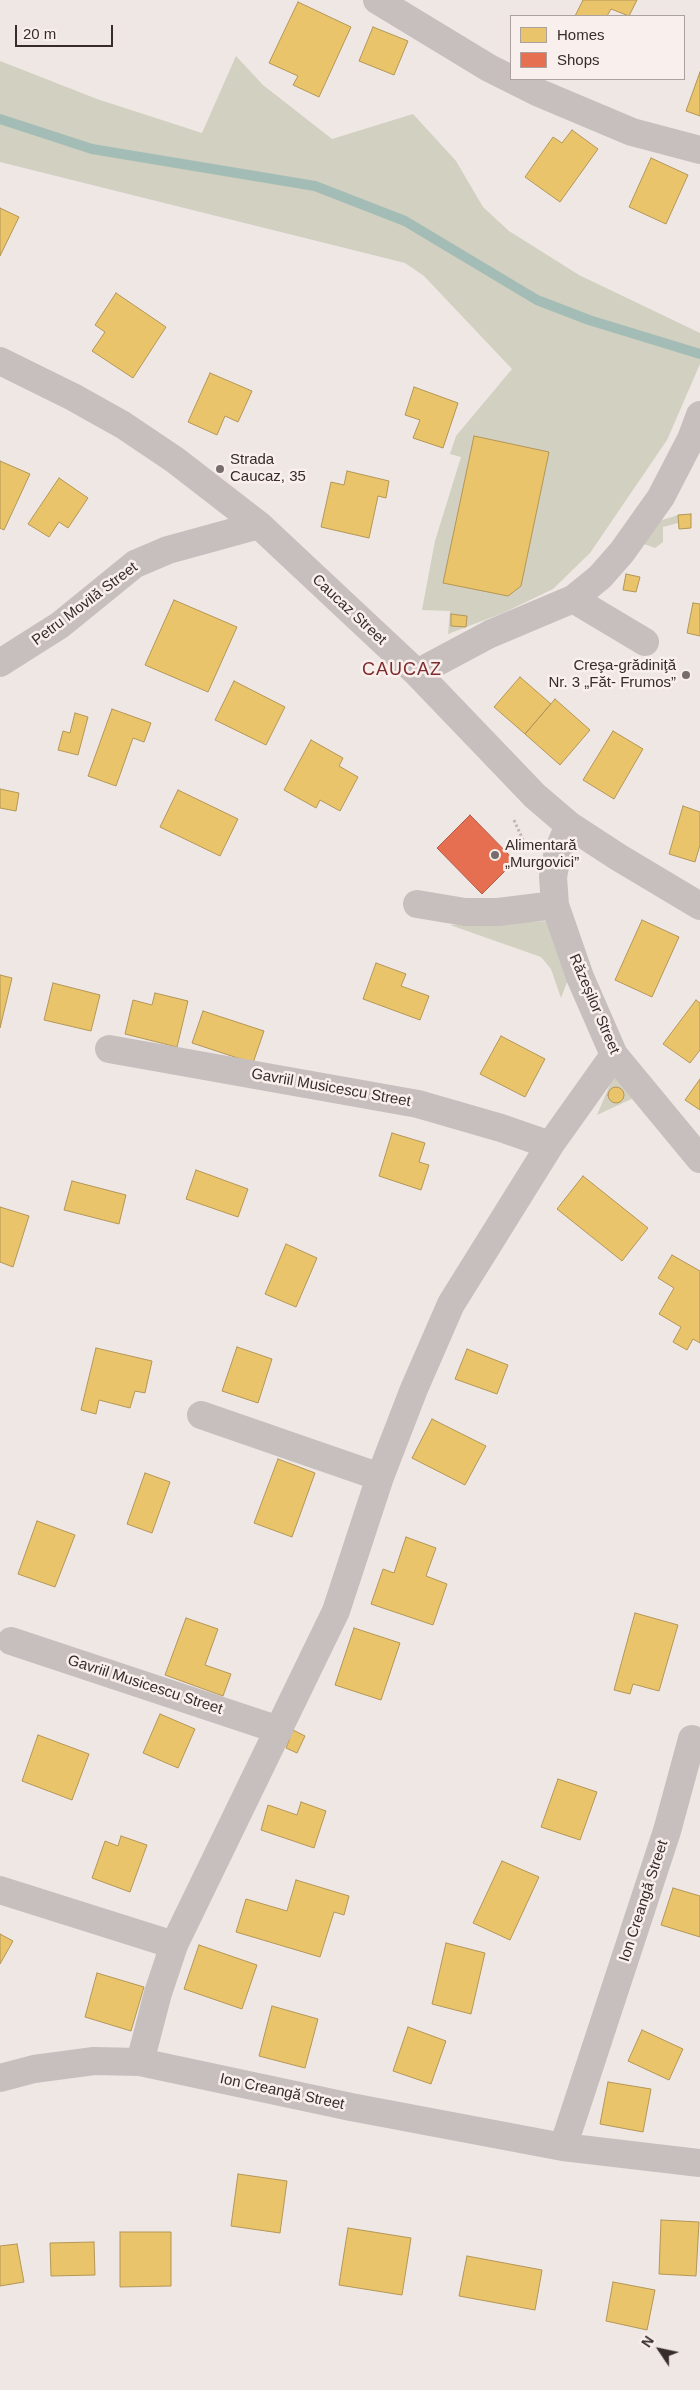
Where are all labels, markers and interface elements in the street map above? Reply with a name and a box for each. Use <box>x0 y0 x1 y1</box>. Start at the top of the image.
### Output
scale bar <box>18 15 115 47</box>
legend <box>510 15 685 80</box>
text: 20 m <box>23 25 56 42</box>
text: Homes <box>557 26 605 43</box>
text: Shops <box>557 51 600 68</box>
place label: Strada Caucaz, 35 <box>230 451 306 486</box>
marker: Strada Caucaz, 35 <box>214 463 226 475</box>
street label: Petru Movilă Street <box>29 558 141 650</box>
street label: Caucaz Street <box>308 571 390 649</box>
place label: Creşa-grădiniţă Nr. 3 „Făt- Frumos” <box>548 657 676 692</box>
district label: CAUCAZ <box>361 659 443 681</box>
marker: Creşa-grădiniţă Nr. 3 „Făt- Frumos” <box>680 669 692 681</box>
place label: Alimentară „Murgovici” <box>505 837 579 872</box>
marker: Alimentară „Murgovici” <box>489 849 501 861</box>
street label: Răzeșilor Street <box>565 951 623 1057</box>
street label: Gavriil Musicescu Street <box>250 1065 412 1111</box>
street label: Gavriil Musicescu Street <box>65 1651 225 1719</box>
street label: Ion Creangă Street <box>616 1838 672 1964</box>
street label: Ion Creangă Street <box>218 2070 346 2114</box>
north arrow <box>635 2325 685 2375</box>
text: N <box>638 2333 657 2350</box>

